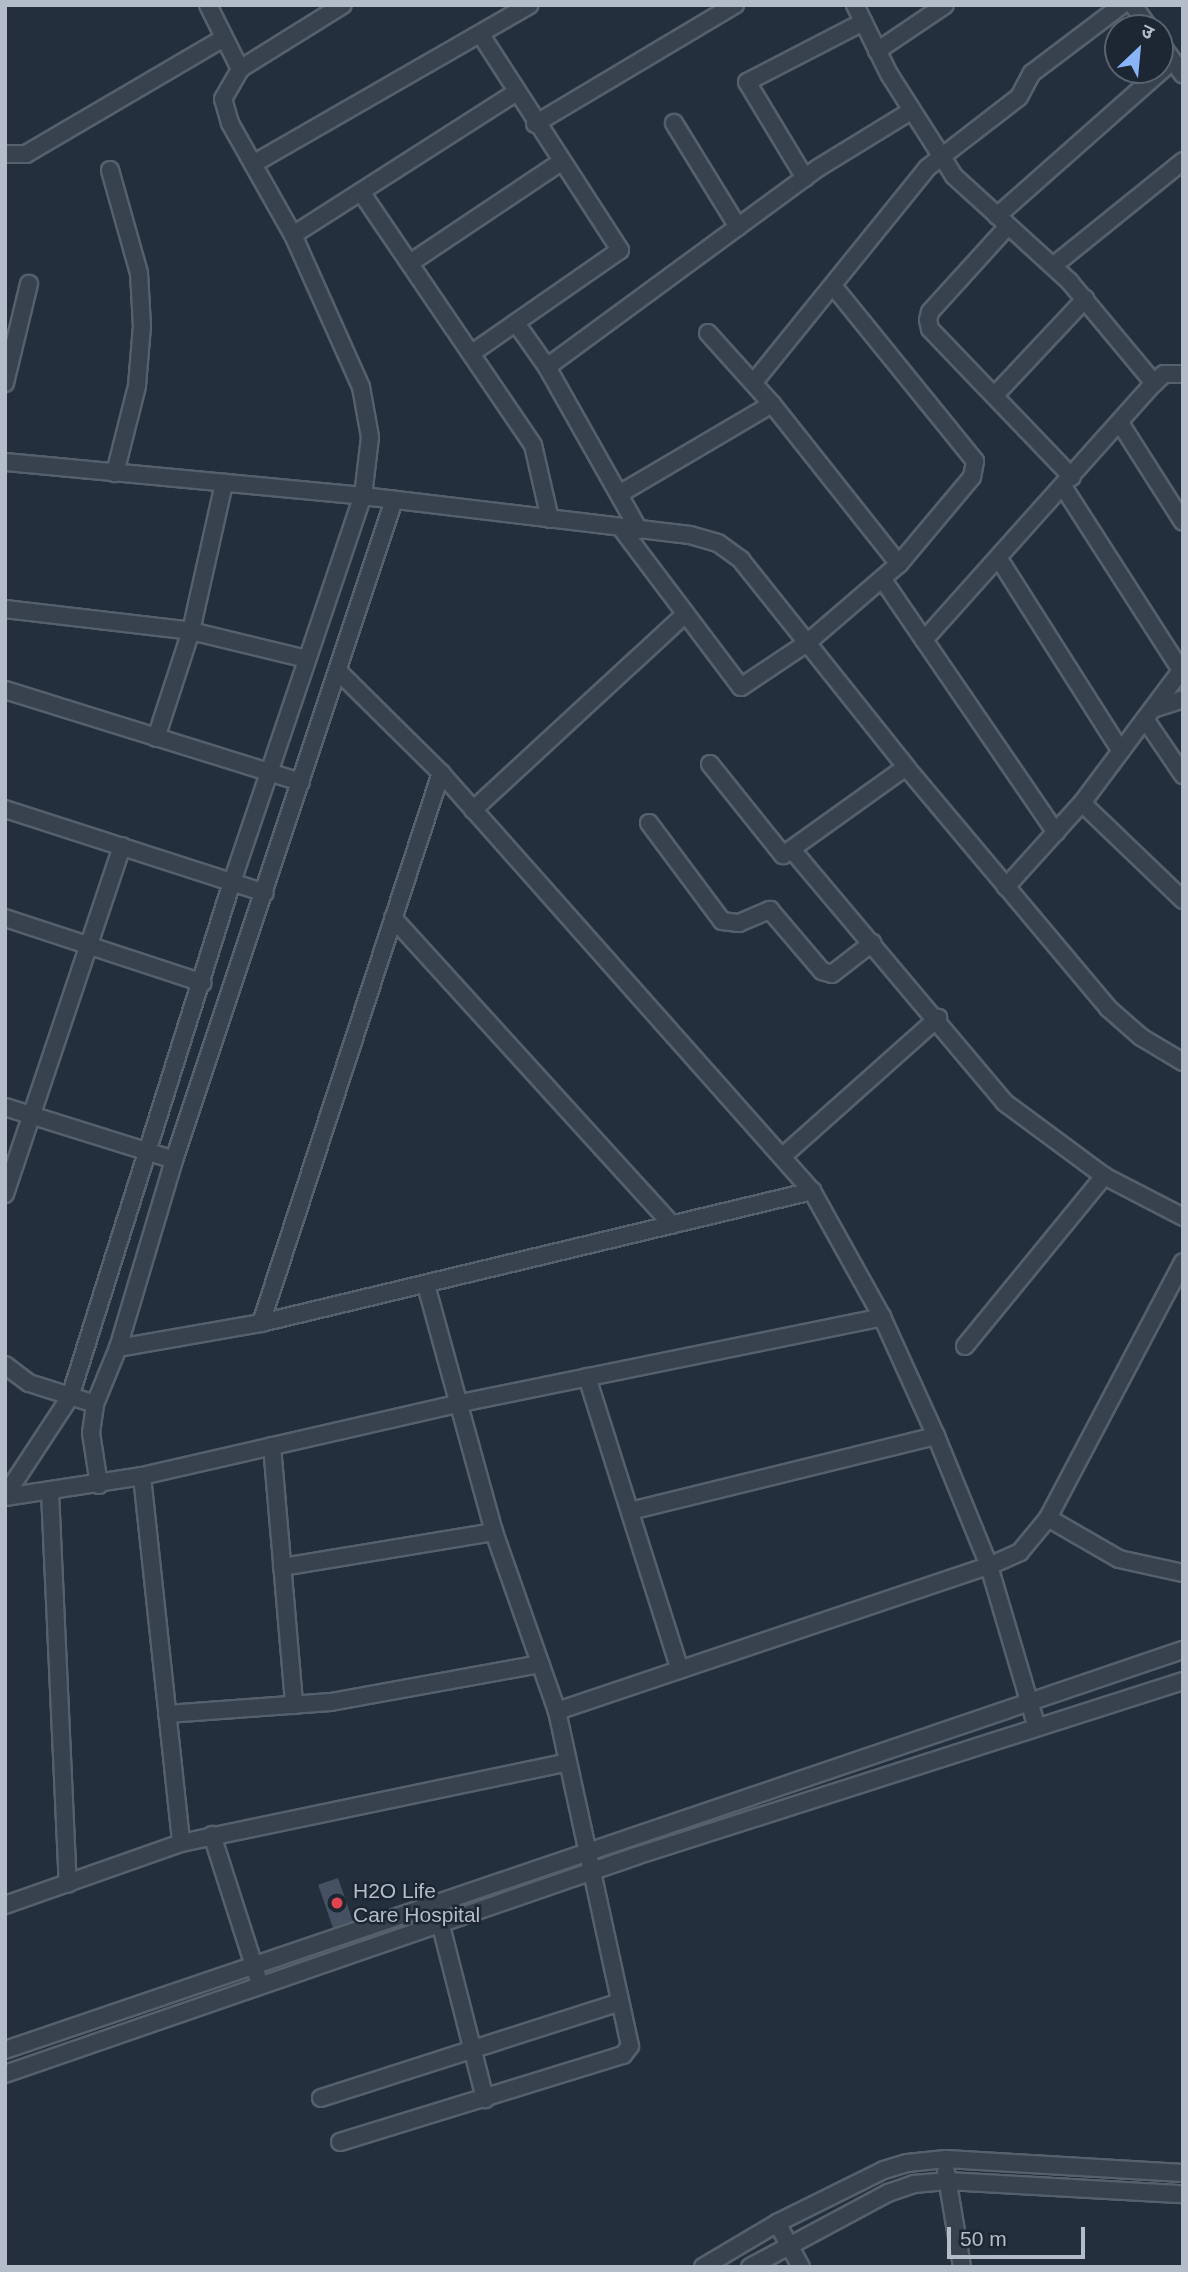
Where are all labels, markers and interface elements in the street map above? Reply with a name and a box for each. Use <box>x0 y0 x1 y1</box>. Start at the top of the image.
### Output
north arrow <box>1104 14 1174 84</box>
text: उ <box>1138 20 1157 43</box>
place label: H2O Life Care Hospital <box>353 1878 480 1928</box>
marker: H2O Life Care Hospital <box>327 1893 347 1913</box>
scale bar <box>950 2212 1088 2256</box>
text: 50 m <box>960 2227 1007 2250</box>

